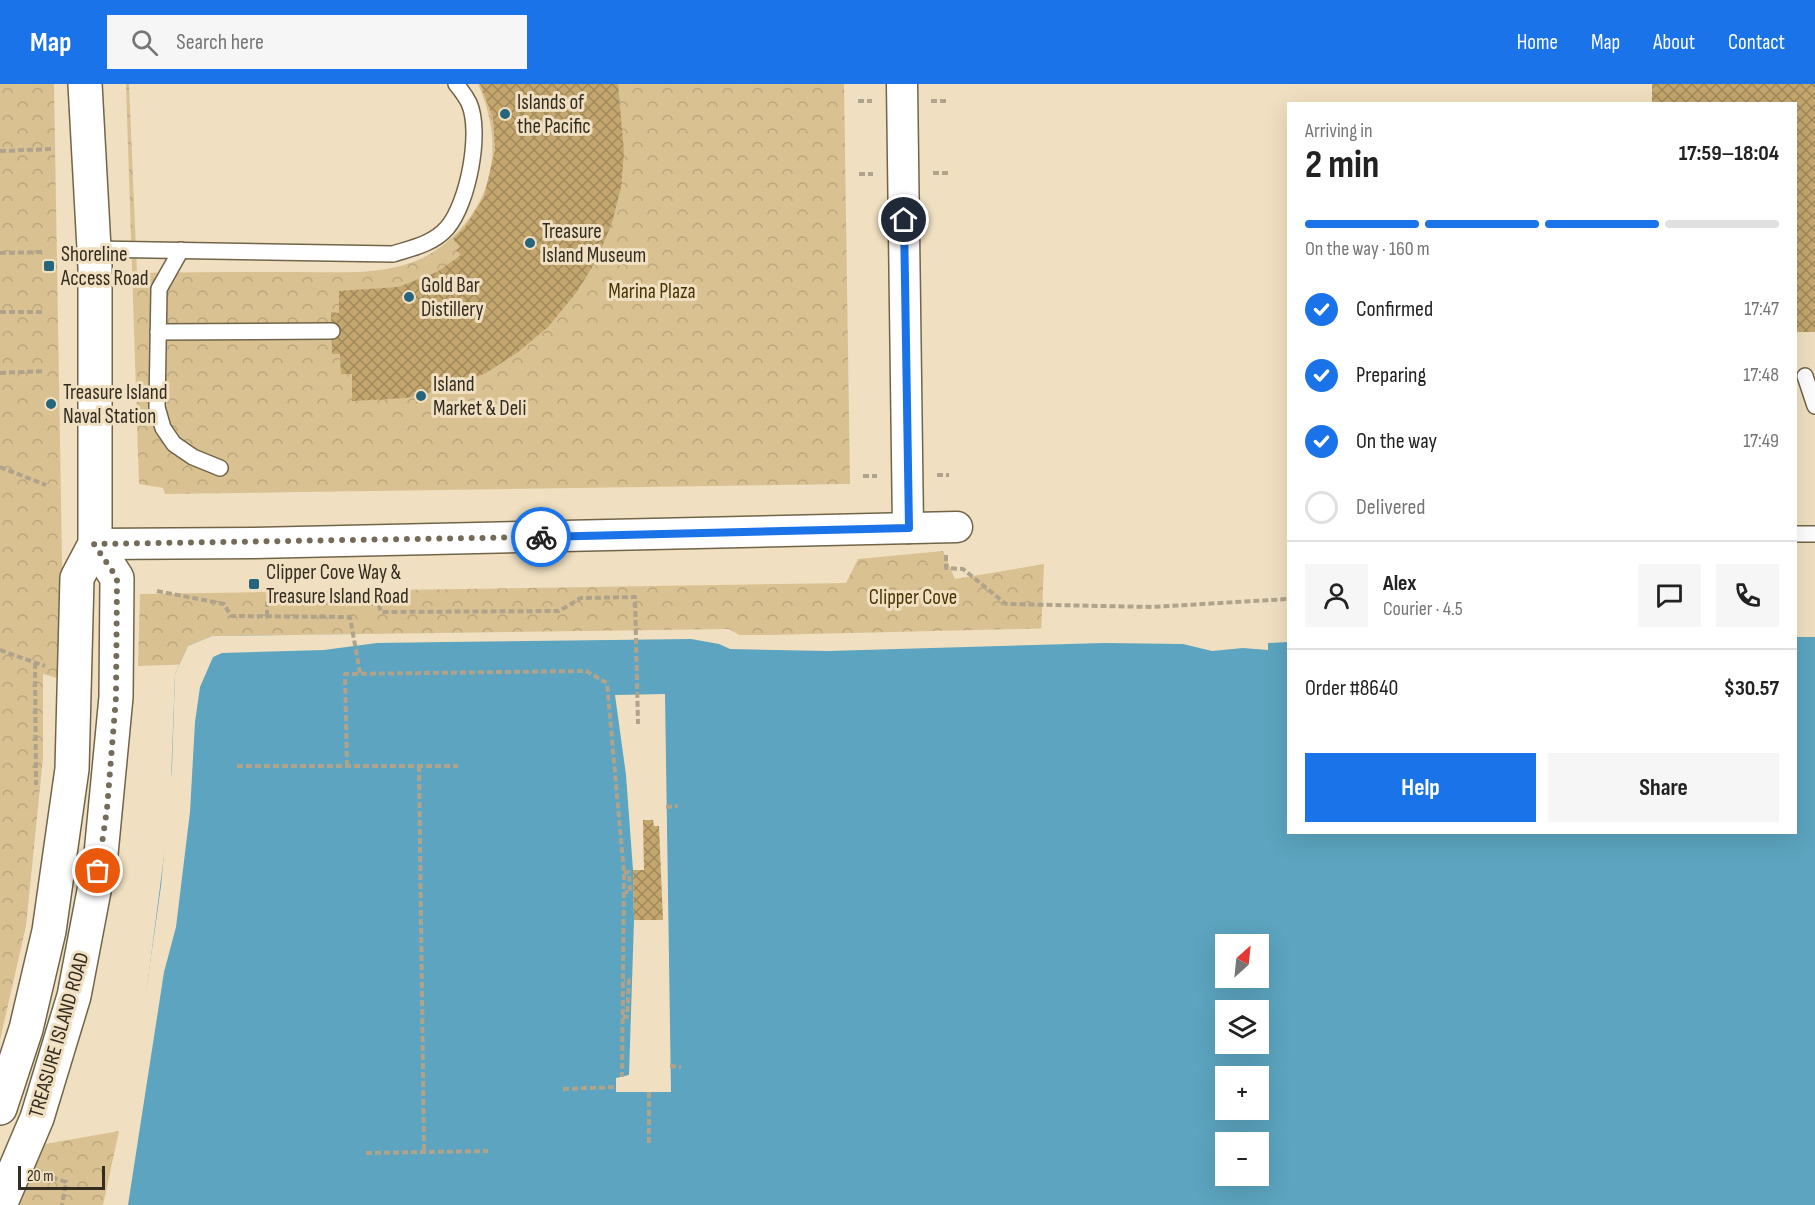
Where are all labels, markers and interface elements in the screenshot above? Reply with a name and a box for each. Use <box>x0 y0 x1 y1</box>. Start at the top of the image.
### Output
search box <box>107 15 527 69</box>
text: Map <box>30 26 71 59</box>
icon: search <box>128 26 161 59</box>
text: Search here <box>176 29 264 56</box>
text: Home <box>1517 30 1558 55</box>
text: Map <box>1591 30 1620 55</box>
text: About <box>1653 30 1695 55</box>
text: Contact <box>1728 30 1785 55</box>
place label: Islands of the Pacific <box>517 90 591 139</box>
marker: Islands of the Pacific <box>498 107 512 121</box>
text: Arriving in <box>1305 119 1373 143</box>
text: 17:59–18:04 <box>1679 140 1779 167</box>
text: 2 min <box>1305 142 1379 189</box>
pin <box>878 194 929 245</box>
icon: home <box>887 203 920 236</box>
place label: Treasure Island Museum <box>542 219 646 268</box>
marker: Treasure Island Museum <box>523 236 537 250</box>
text: On the way · 160 m <box>1305 237 1430 261</box>
place label: Shoreline Access Road <box>60 242 149 291</box>
marker: Shoreline Access Road <box>42 259 56 273</box>
place label: Gold Bar Distillery <box>421 273 484 322</box>
park label: Marina Plaza <box>608 279 696 304</box>
marker: Gold Bar Distillery <box>402 290 416 304</box>
icon: check <box>1305 293 1338 326</box>
text: Confirmed <box>1356 296 1433 323</box>
text: 17:47 <box>1744 297 1779 321</box>
icon: check <box>1305 359 1338 392</box>
text: Preparing <box>1356 362 1426 389</box>
text: 17:48 <box>1743 363 1779 387</box>
place label: Island Market & Deli <box>433 372 526 421</box>
place label: Treasure Island Naval Station <box>63 380 168 429</box>
marker: Island Market & Deli <box>414 389 428 403</box>
marker: Treasure Island Naval Station <box>44 397 58 411</box>
icon: check <box>1305 425 1338 458</box>
text: On the way <box>1356 428 1437 455</box>
text: 17:49 <box>1743 429 1779 453</box>
text: Delivered <box>1356 494 1425 521</box>
courier <box>511 507 571 567</box>
icon: bike <box>525 521 558 554</box>
place label: Clipper Cove Way & Treasure Island Road <box>266 560 409 609</box>
button: person <box>1305 564 1368 627</box>
button: chat <box>1638 564 1701 627</box>
button: phone <box>1716 564 1779 627</box>
text: Alex <box>1383 570 1416 597</box>
marker: Clipper Cove Way & Treasure Island Road <box>247 577 261 591</box>
park label: Clipper Cove <box>869 585 957 610</box>
text: Courier · 4.5 <box>1383 597 1463 621</box>
text: Order #8640 <box>1305 675 1398 702</box>
text: $30.57 <box>1724 675 1779 702</box>
button: Help <box>1305 753 1536 822</box>
button: Share <box>1548 753 1779 822</box>
pin <box>72 845 123 896</box>
icon: bag <box>81 854 114 887</box>
north arrow <box>1215 934 1269 988</box>
map controls <box>1215 934 1269 1186</box>
street label: TREASURE ISLAND ROAD <box>23 950 95 1120</box>
button: layers <box>1215 1000 1269 1054</box>
button: + <box>1215 1066 1269 1120</box>
button: − <box>1215 1132 1269 1186</box>
scale bar <box>18 1163 105 1190</box>
text: 20 m <box>27 1167 54 1186</box>

